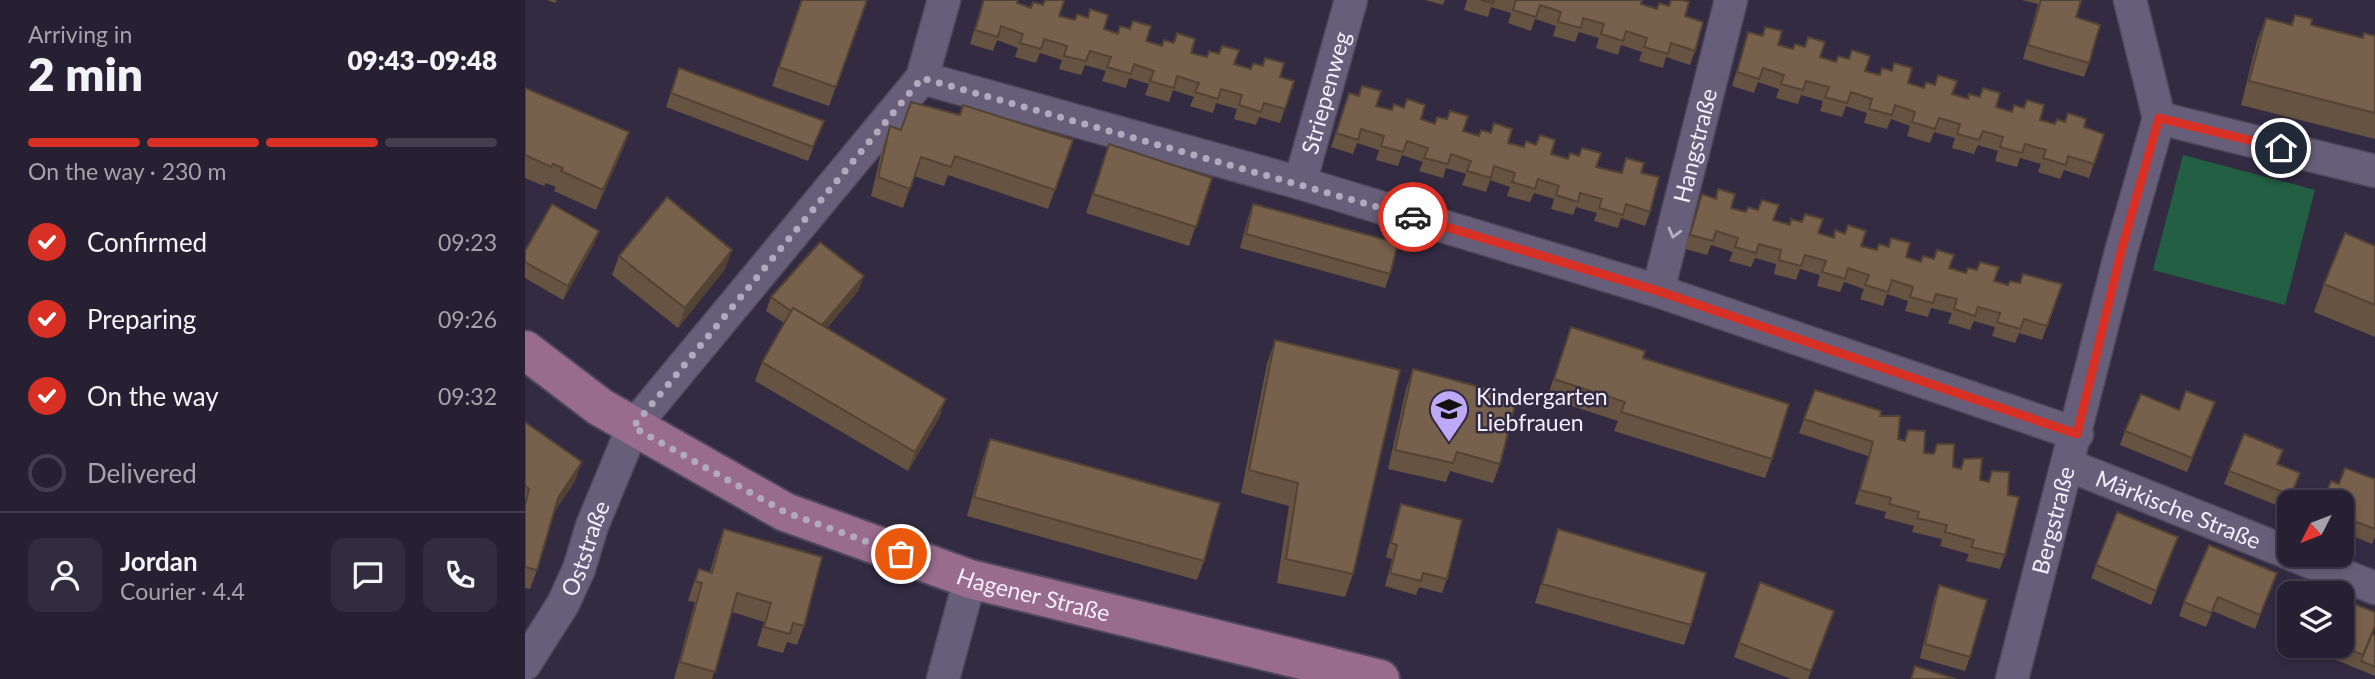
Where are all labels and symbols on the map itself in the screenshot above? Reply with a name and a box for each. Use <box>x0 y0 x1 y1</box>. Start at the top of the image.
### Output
street label: Striepenweg <box>1295 28 1356 157</box>
street label: Hangstraße <box>1667 85 1722 206</box>
pin <box>2251 118 2311 178</box>
courier <box>1378 182 1448 252</box>
one-way arrow <box>1667 227 1682 239</box>
place label: Kindergarten Liebfrauen <box>1476 382 1608 436</box>
school or university icon: Kindergarten Liebfrauen <box>1428 388 1470 443</box>
street label: Bergstraße <box>2025 463 2080 577</box>
street label: Märkische Straße <box>2092 464 2265 554</box>
north arrow <box>2277 490 2354 567</box>
street label: Oststraße <box>554 496 615 601</box>
pin <box>871 524 931 584</box>
street label: Hagener Straße <box>953 561 1113 627</box>

